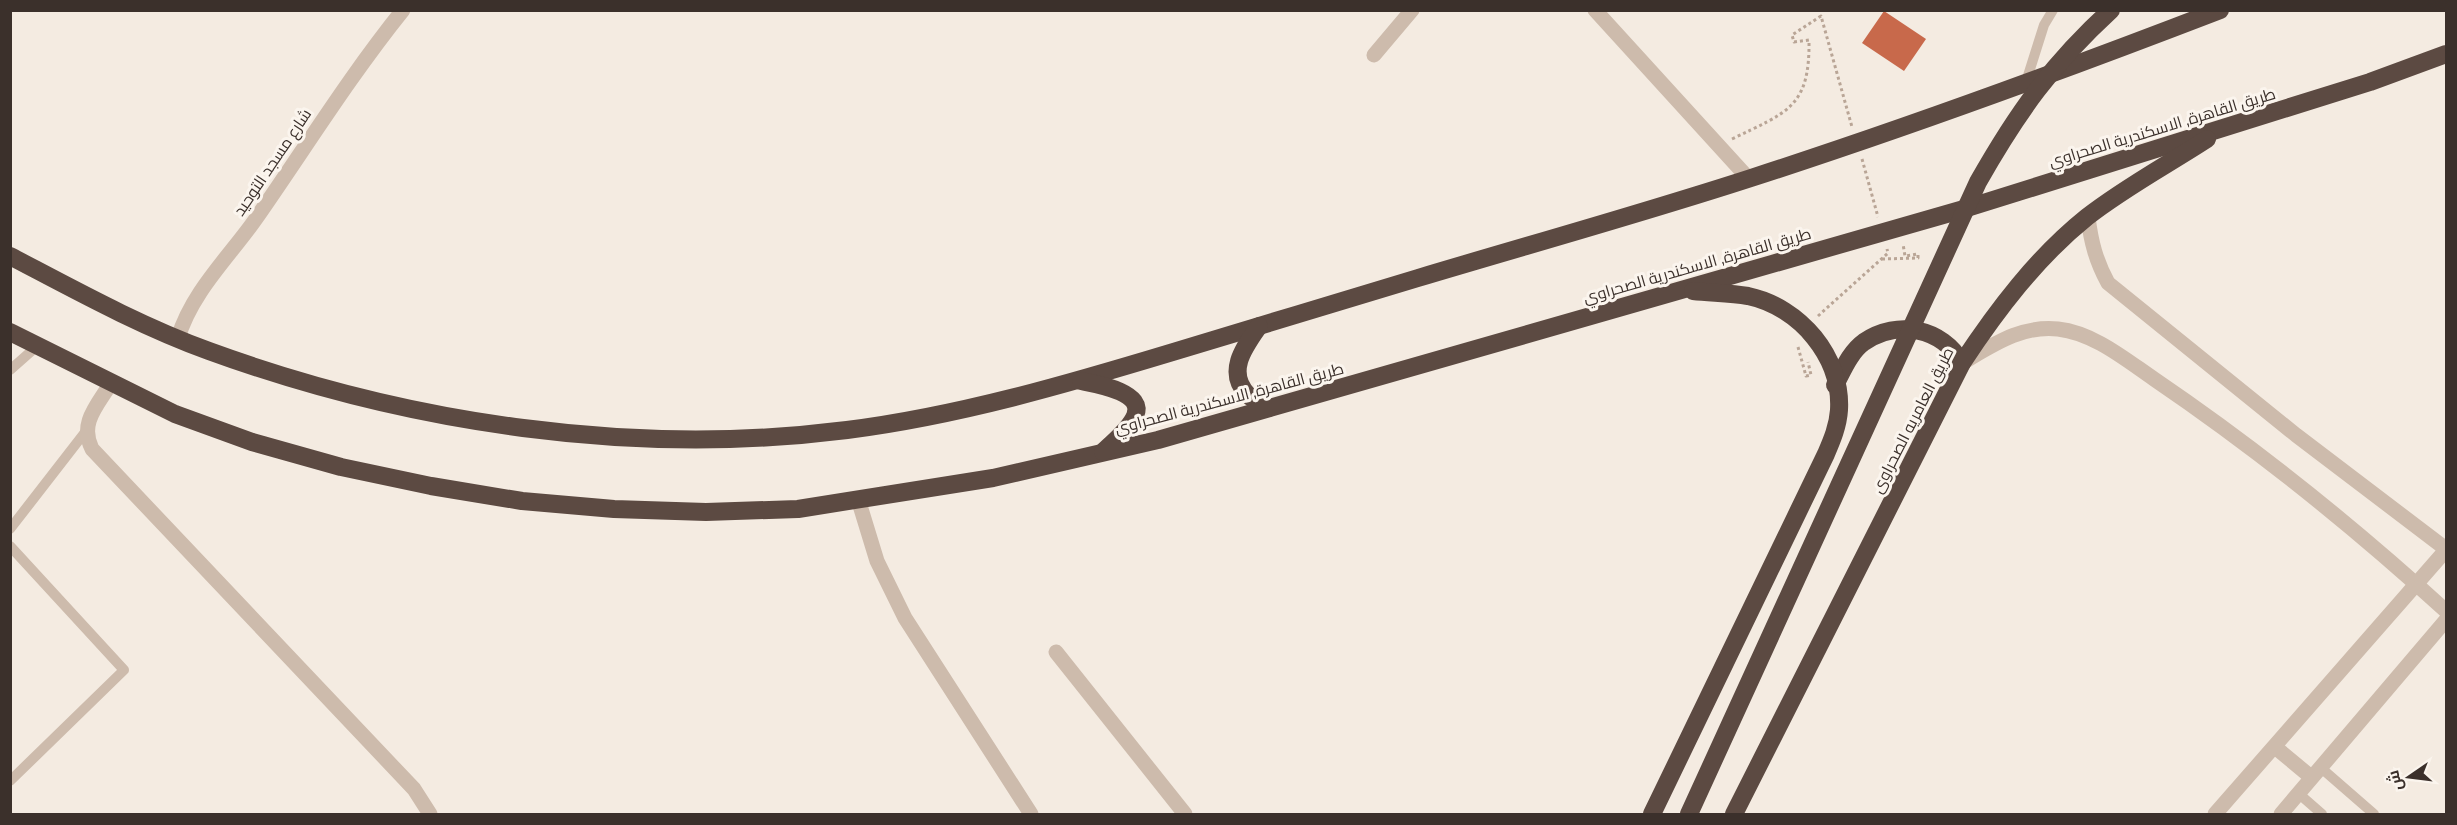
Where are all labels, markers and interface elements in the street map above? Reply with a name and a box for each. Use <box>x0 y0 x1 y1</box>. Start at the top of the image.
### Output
street label: طريق القاهرة, الاسكندرية الصحراوي <box>2046 83 2279 175</box>
street label: شارع مسجد التوحيد <box>229 105 317 221</box>
street label: طريق القاهرة, الاسكندرية الصحراوي <box>1581 223 1814 311</box>
street label: طريق العامريه الصحراوى <box>1866 344 1958 497</box>
street label: طريق القاهرة, الاسكندرية الصحراوي <box>1112 358 1347 442</box>
north arrow <box>2379 747 2439 807</box>
text: ش <box>2382 768 2407 793</box>

